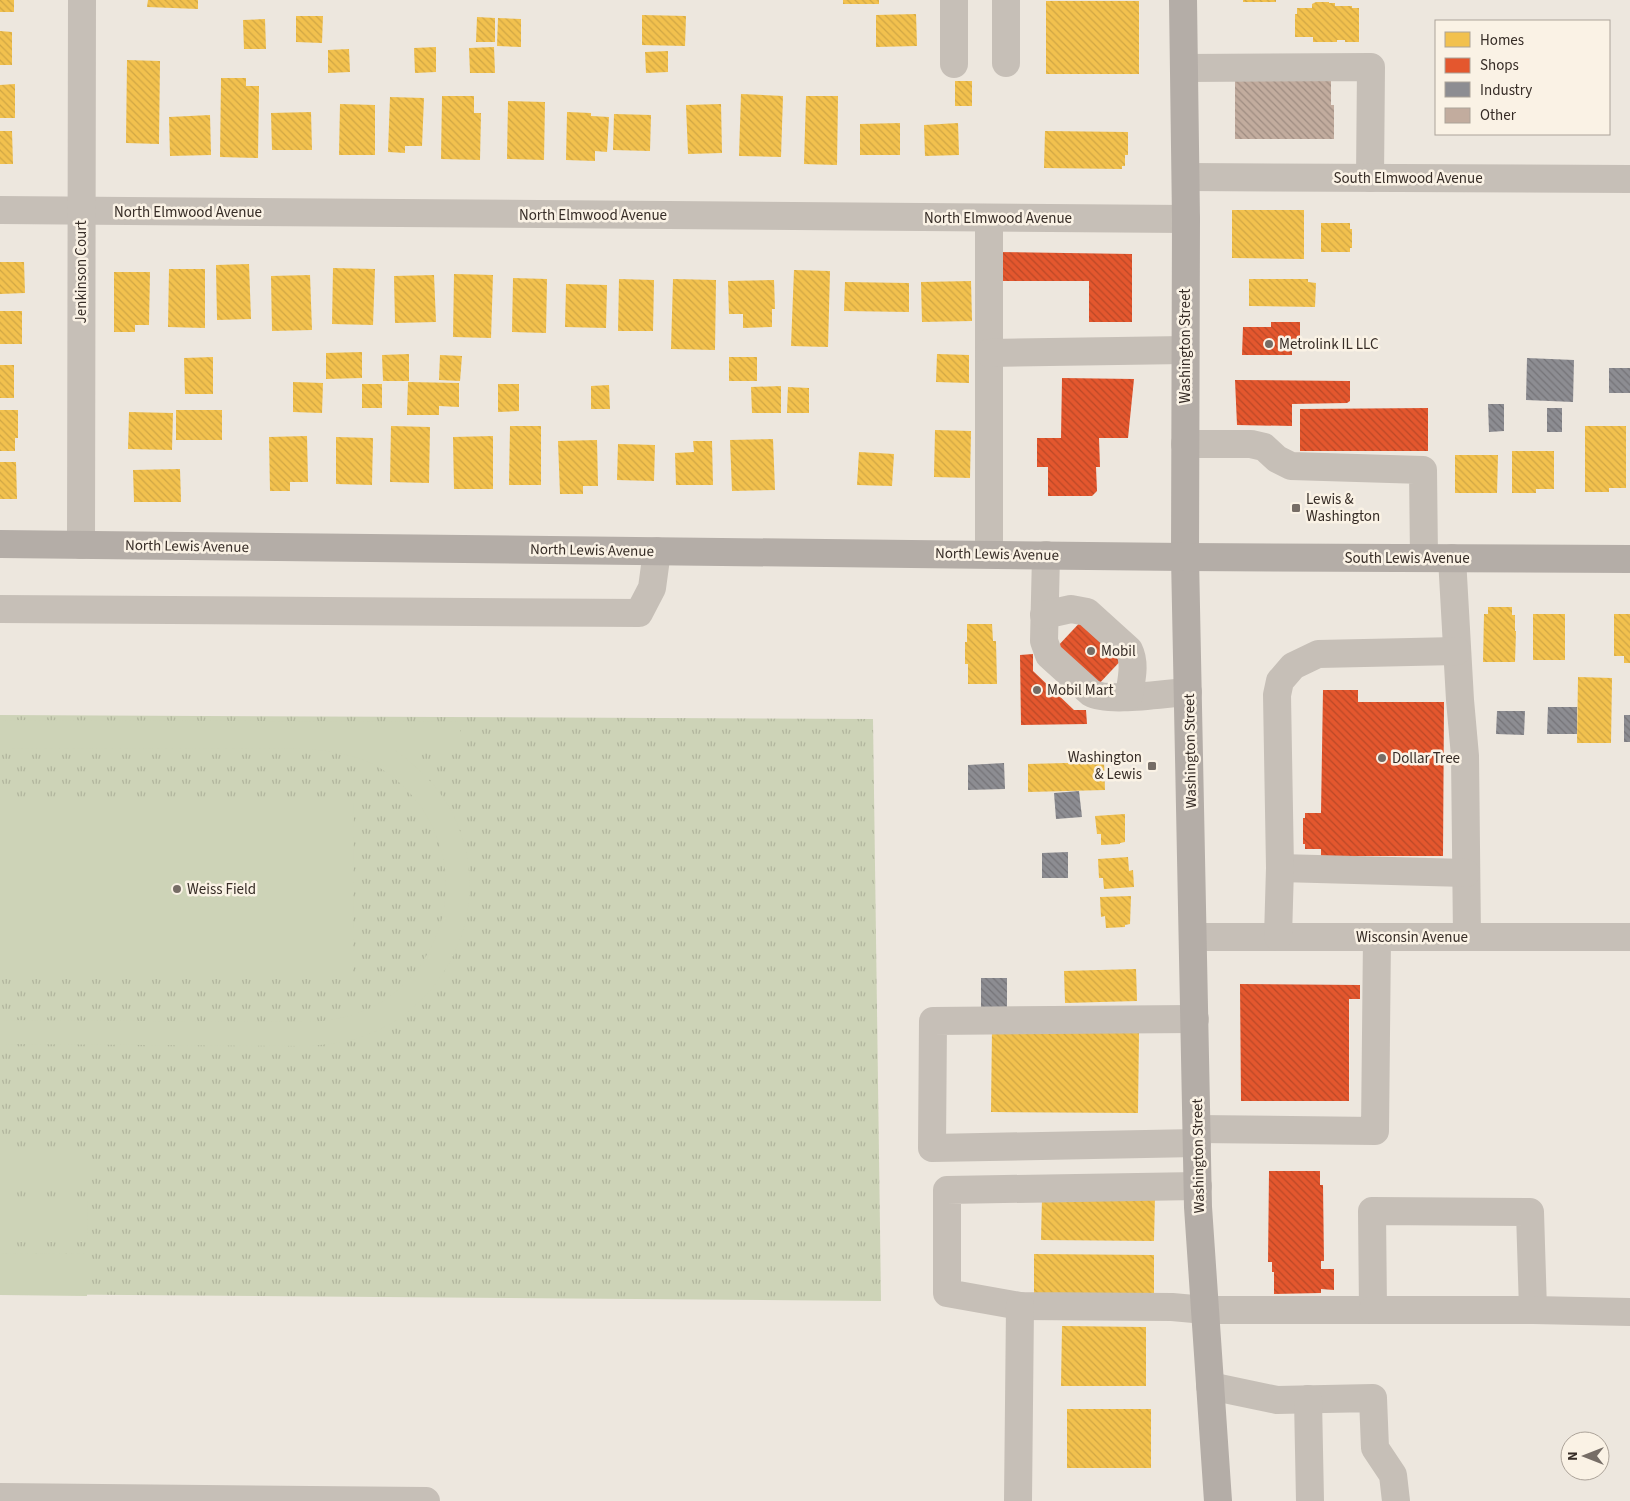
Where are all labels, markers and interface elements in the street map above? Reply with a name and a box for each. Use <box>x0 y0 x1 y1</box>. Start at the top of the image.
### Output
legend <box>1435 20 1610 135</box>
text: Homes <box>1480 30 1524 51</box>
text: Shops <box>1480 55 1519 76</box>
text: Industry <box>1480 80 1532 101</box>
text: Other <box>1480 105 1517 126</box>
street label: South Elmwood Avenue <box>1333 168 1483 189</box>
street label: North Elmwood Avenue <box>114 202 262 223</box>
street label: North Elmwood Avenue <box>519 205 667 226</box>
street label: North Elmwood Avenue <box>924 208 1072 229</box>
street label: Jenkinson Court <box>71 221 92 323</box>
street label: Washington Street <box>1175 289 1196 403</box>
place label: Metrolink IL LLC <box>1279 334 1379 355</box>
marker: Metrolink IL LLC <box>1263 338 1275 350</box>
place label: Lewis & Washington <box>1306 489 1380 527</box>
marker: Lewis & Washington <box>1290 502 1302 514</box>
street label: North Lewis Avenue <box>125 535 249 558</box>
street label: North Lewis Avenue <box>530 539 654 562</box>
street label: North Lewis Avenue <box>935 543 1059 566</box>
street label: South Lewis Avenue <box>1344 548 1470 569</box>
place label: Mobil <box>1101 641 1136 662</box>
marker: Mobil <box>1085 645 1097 657</box>
place label: Mobil Mart <box>1047 680 1114 701</box>
marker: Mobil Mart <box>1031 684 1043 696</box>
street label: Washington Street <box>1179 693 1202 809</box>
place label: Washington & Lewis <box>1068 747 1142 785</box>
place label: Dollar Tree <box>1392 748 1460 769</box>
marker: Dollar Tree <box>1376 752 1388 764</box>
marker: Washington & Lewis <box>1146 760 1158 772</box>
place label: Weiss Field <box>187 879 256 900</box>
marker: Weiss Field <box>171 883 183 895</box>
street label: Wisconsin Avenue <box>1356 927 1468 948</box>
street label: Washington Street <box>1187 1098 1210 1214</box>
north arrow <box>1560 1431 1610 1481</box>
text: N <box>1563 1451 1583 1461</box>

